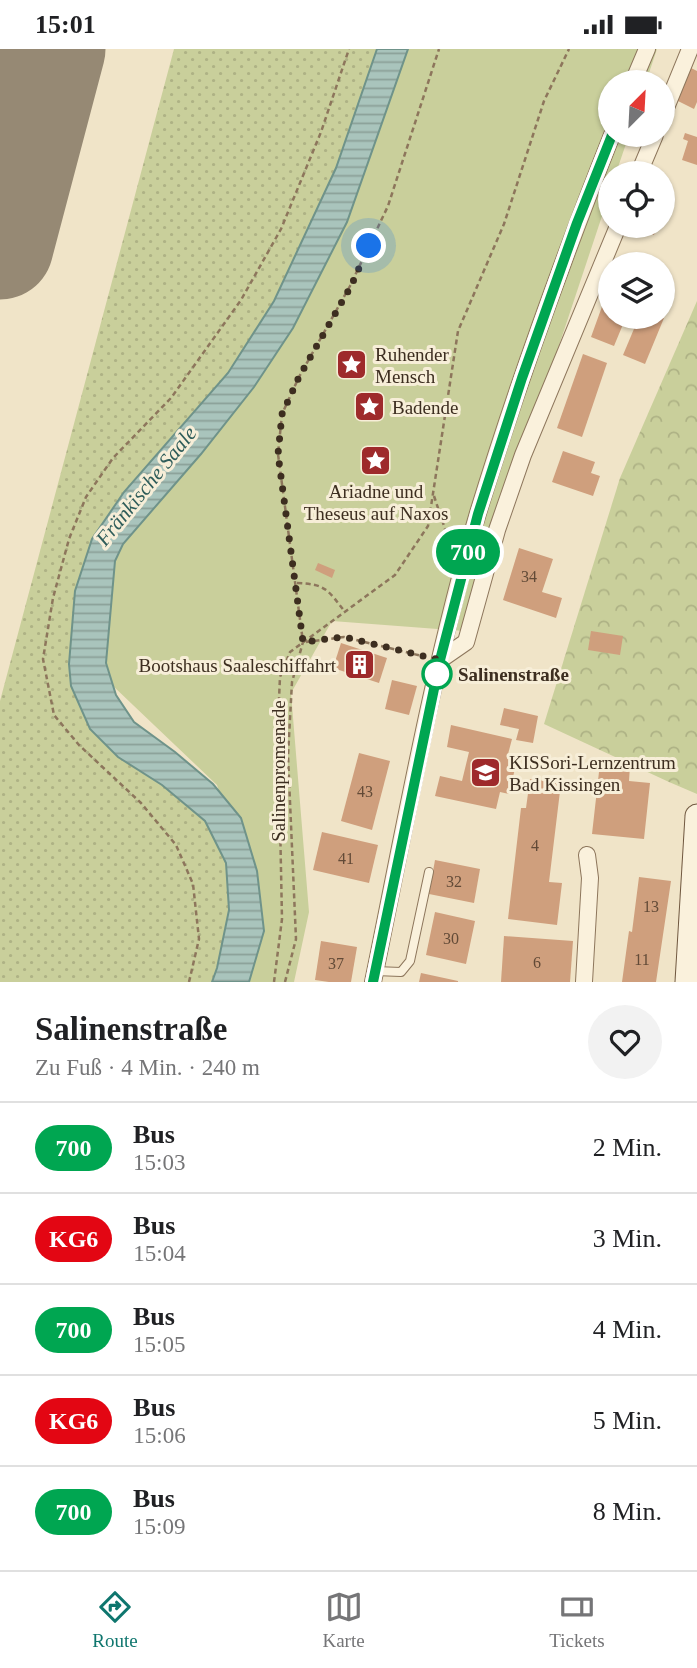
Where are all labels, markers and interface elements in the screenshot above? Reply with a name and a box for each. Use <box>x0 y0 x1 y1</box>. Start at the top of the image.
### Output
text: 15:01 <box>35 10 96 39</box>
north arrow <box>598 70 676 147</box>
map controls <box>598 70 675 329</box>
button: locate <box>598 161 675 238</box>
your location <box>351 228 386 263</box>
button: layers <box>598 252 675 329</box>
place label: Ruhender Mensch <box>375 344 450 387</box>
place icon: Ruhender Mensch <box>335 348 369 382</box>
place icon: Badende <box>352 390 386 424</box>
place label: Badende <box>392 397 458 418</box>
water label: Fränkische Saale <box>90 422 201 551</box>
place icon: Ariadne und Theseus auf Naxos <box>359 443 393 477</box>
place label: Ariadne und Theseus auf Naxos <box>304 481 448 524</box>
line badge: 700 <box>428 529 508 575</box>
text: 700 <box>450 539 486 565</box>
house number: 34 <box>521 568 537 585</box>
building icon: Bootshaus Saaleschiffahrt <box>342 648 376 682</box>
place label: Bootshaus Saaleschiffahrt <box>138 655 337 676</box>
marker: Salinenstraße <box>422 659 452 689</box>
place label: Salinenstraße <box>458 664 569 685</box>
street label: Salinenpromenade <box>268 700 289 842</box>
place label: KISSori-Lernzentrum Bad Kissingen <box>509 752 676 795</box>
school or university icon: KISSori-Lernzentrum Bad Kissingen <box>469 756 503 790</box>
house number: 43 <box>357 783 373 800</box>
house number: 4 <box>531 837 539 854</box>
house number: 41 <box>338 850 354 867</box>
house number: 32 <box>446 873 462 890</box>
house number: 13 <box>643 898 659 915</box>
house number: 30 <box>443 930 459 947</box>
house number: 11 <box>634 951 650 968</box>
house number: 6 <box>533 954 541 971</box>
house number: 37 <box>328 955 344 972</box>
button: heart <box>588 1005 662 1079</box>
text: Salinenstraße <box>35 1011 228 1047</box>
text: Zu Fuß · 4 Min. · 240 m <box>35 1055 260 1080</box>
text: Bus <box>133 1120 175 1149</box>
text: 2 Min. <box>593 1133 662 1162</box>
text: 700 <box>56 1135 92 1161</box>
text: 15:03 <box>133 1150 185 1175</box>
text: Bus <box>133 1211 175 1240</box>
text: 3 Min. <box>593 1224 662 1253</box>
text: KG6 <box>49 1226 98 1252</box>
text: 15:04 <box>133 1241 186 1266</box>
text: Bus <box>133 1302 175 1331</box>
text: 4 Min. <box>593 1315 662 1344</box>
text: 700 <box>56 1317 92 1343</box>
text: 15:05 <box>133 1332 185 1357</box>
text: Bus <box>133 1393 175 1422</box>
text: 5 Min. <box>593 1406 662 1435</box>
text: KG6 <box>49 1408 98 1434</box>
text: 15:06 <box>133 1423 186 1448</box>
text: Bus <box>133 1484 175 1513</box>
text: 8 Min. <box>593 1497 662 1526</box>
text: 700 <box>56 1499 92 1525</box>
text: 15:09 <box>133 1514 185 1539</box>
tab: Route <box>92 1588 138 1652</box>
tab: Karte <box>322 1588 365 1652</box>
tab: Tickets <box>549 1588 605 1652</box>

